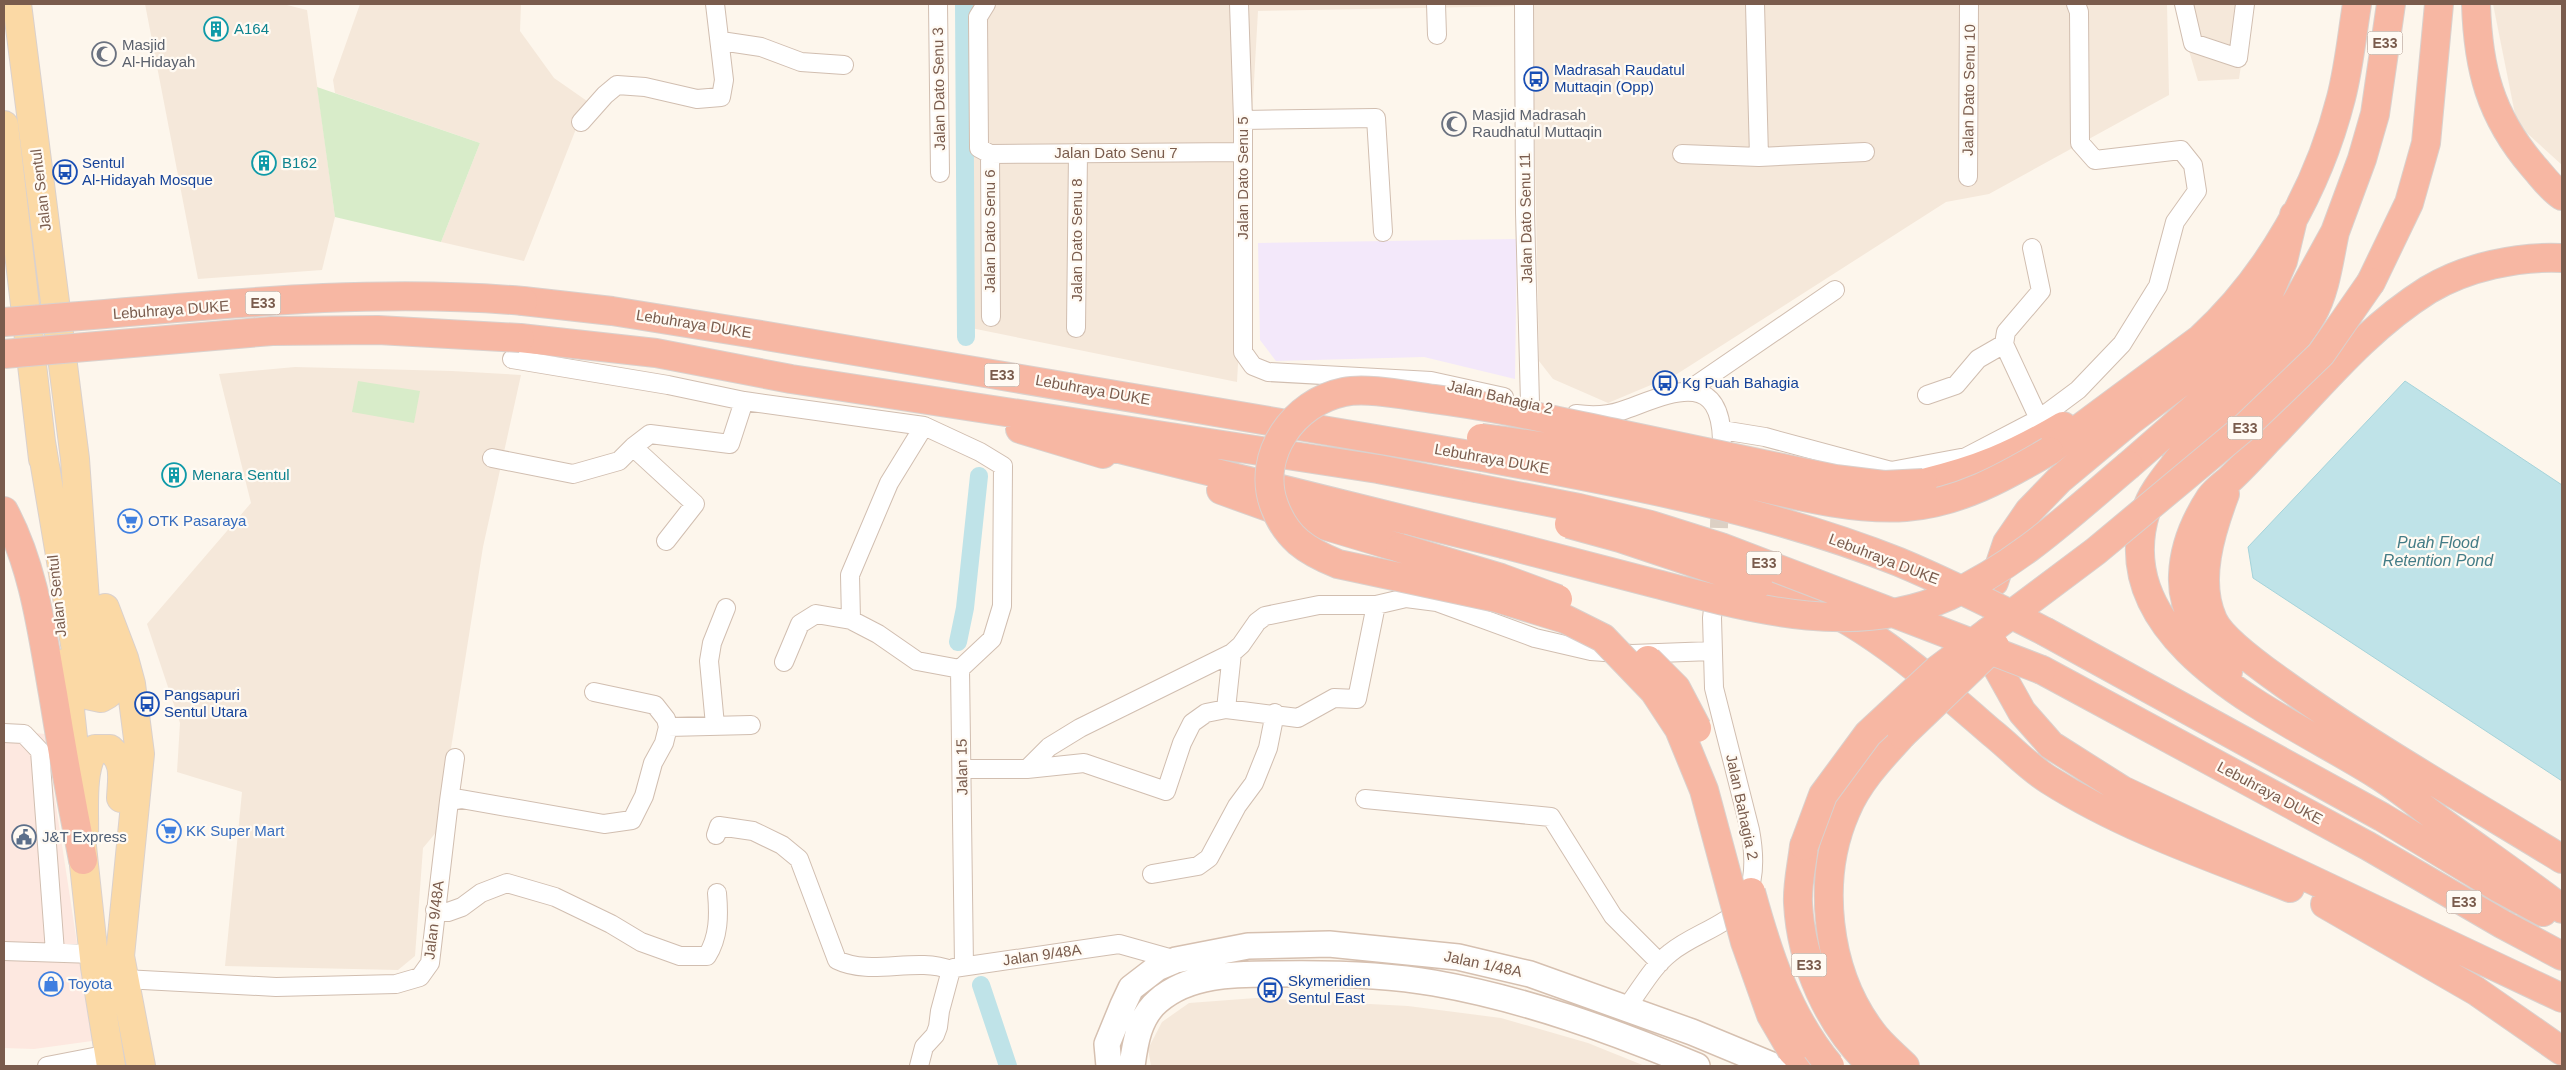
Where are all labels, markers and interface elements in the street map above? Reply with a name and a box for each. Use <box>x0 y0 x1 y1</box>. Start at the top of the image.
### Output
building icon: A164 <box>203 16 229 42</box>
place label: A164 <box>234 20 269 37</box>
street label: Jalan Dato Senu 10 <box>1959 24 1978 156</box>
street label: Jalan Dato Senu 3 <box>929 27 948 151</box>
road number: E33 <box>2368 32 2402 54</box>
place label: Masjid Al-Hidayah <box>122 36 195 70</box>
mosque icon: Masjid Al-Hidayah <box>91 41 117 67</box>
place label: Madrasah Raudatul Muttaqin (Opp) <box>1554 61 1685 95</box>
bus stop icon: Madrasah Raudatul Muttaqin (Opp) <box>1523 66 1549 92</box>
place label: Masjid Madrasah Raudhatul Muttaqin <box>1472 106 1602 140</box>
mosque icon: Masjid Madrasah Raudhatul Muttaqin <box>1441 111 1467 137</box>
street label: Jalan Dato Senu 5 <box>1234 116 1251 240</box>
street label: Jalan Dato Senu 7 <box>1054 144 1178 161</box>
street label: Jalan Sentul <box>27 148 54 232</box>
building icon: B162 <box>251 150 277 176</box>
street label: Jalan Dato Senu 11 <box>1516 153 1535 283</box>
place label: Sentul Al-Hidayah Mosque <box>82 154 213 188</box>
place label: B162 <box>282 154 317 171</box>
bus stop icon: Sentul Al-Hidayah Mosque <box>52 159 78 185</box>
street label: Jalan Dato Senu 6 <box>981 169 998 293</box>
street label: Jalan Dato Senu 8 <box>1068 178 1085 302</box>
road number: E33 <box>246 292 280 314</box>
street label: Lebuhraya DUKE <box>112 297 230 322</box>
street label: Lebuhraya DUKE <box>635 306 753 341</box>
road number: E33 <box>984 364 1020 386</box>
bus stop icon: Kg Puah Bahagia <box>1652 370 1678 396</box>
street label: Lebuhraya DUKE <box>1034 371 1152 408</box>
place label: Kg Puah Bahagia <box>1682 374 1799 391</box>
street label: Jalan Bahagia 2 <box>1446 376 1554 417</box>
road number: E33 <box>2228 416 2262 439</box>
street label: Lebuhraya DUKE <box>1433 440 1551 477</box>
building icon: Menara Sentul <box>161 462 187 488</box>
place label: Menara Sentul <box>192 466 290 483</box>
supermarket icon: OTK Pasaraya <box>117 508 143 534</box>
place label: OTK Pasaraya <box>148 512 247 529</box>
street label: Lebuhraya DUKE <box>1827 530 1942 587</box>
water label: Puah Flood Retention Pond <box>2383 534 2494 569</box>
road number: E33 <box>1746 552 1782 574</box>
street label: Jalan Sentul <box>44 554 69 638</box>
place label: Pangsapuri Sentul Utara <box>164 686 248 720</box>
bus stop icon: Pangsapuri Sentul Utara <box>134 691 160 717</box>
street label: Jalan 15 <box>953 739 970 796</box>
street label: Jalan Bahagia 2 <box>1723 753 1762 861</box>
street label: Lebuhraya DUKE <box>2215 758 2326 827</box>
supermarket icon: KK Super Mart <box>156 818 182 844</box>
place label: KK Super Mart <box>186 822 285 839</box>
public building icon: J&T Express <box>11 824 37 850</box>
place label: J&T Express <box>42 828 127 845</box>
street label: Jalan 9/48A <box>420 880 447 960</box>
road number: E33 <box>2446 890 2482 914</box>
street label: Jalan 9/48A <box>1002 941 1082 968</box>
street label: Jalan 1/48A <box>1443 947 1524 980</box>
road number: E33 <box>1792 954 1826 976</box>
shop icon: Toyota <box>38 971 64 997</box>
place label: Skymeridien Sentul East <box>1288 972 1371 1006</box>
place label: Toyota <box>68 975 113 992</box>
bus stop icon: Skymeridien Sentul East <box>1257 977 1283 1003</box>

